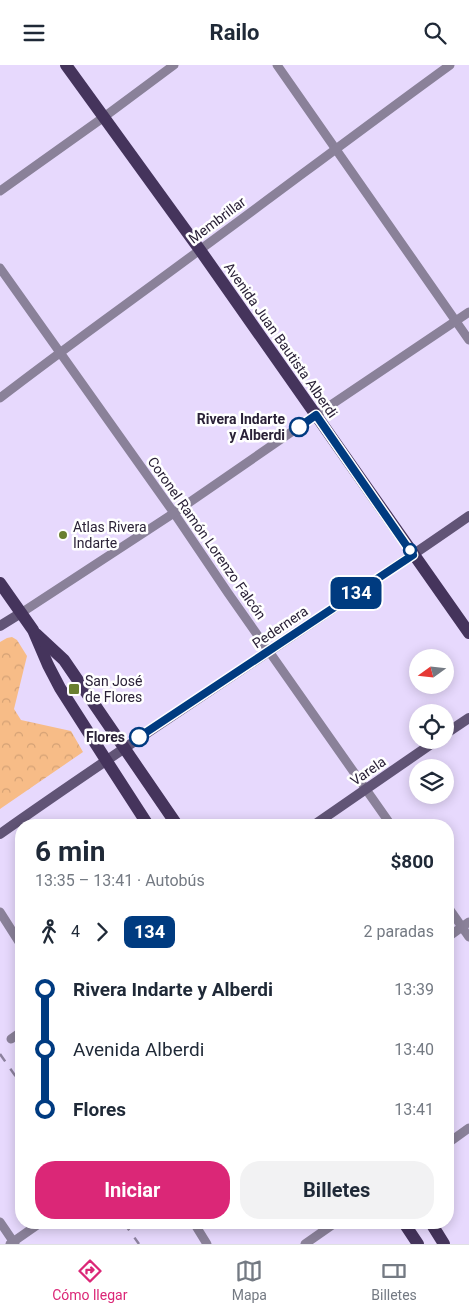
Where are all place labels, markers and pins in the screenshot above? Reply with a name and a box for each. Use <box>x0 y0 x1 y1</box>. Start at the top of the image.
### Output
place label: Rivera Indarte y Alberdi <box>197 411 285 443</box>
marker: Rivera Indarte y Alberdi <box>289 417 309 437</box>
place label: Atlas Rivera Indarte <box>73 519 147 551</box>
marker: Atlas Rivera Indarte <box>57 529 69 541</box>
unlabelled marker <box>403 543 417 557</box>
place label: San José de Flores <box>85 673 143 705</box>
marker: San José de Flores <box>67 682 81 696</box>
marker: Flores <box>129 727 149 747</box>
place label: Flores <box>86 729 125 745</box>

